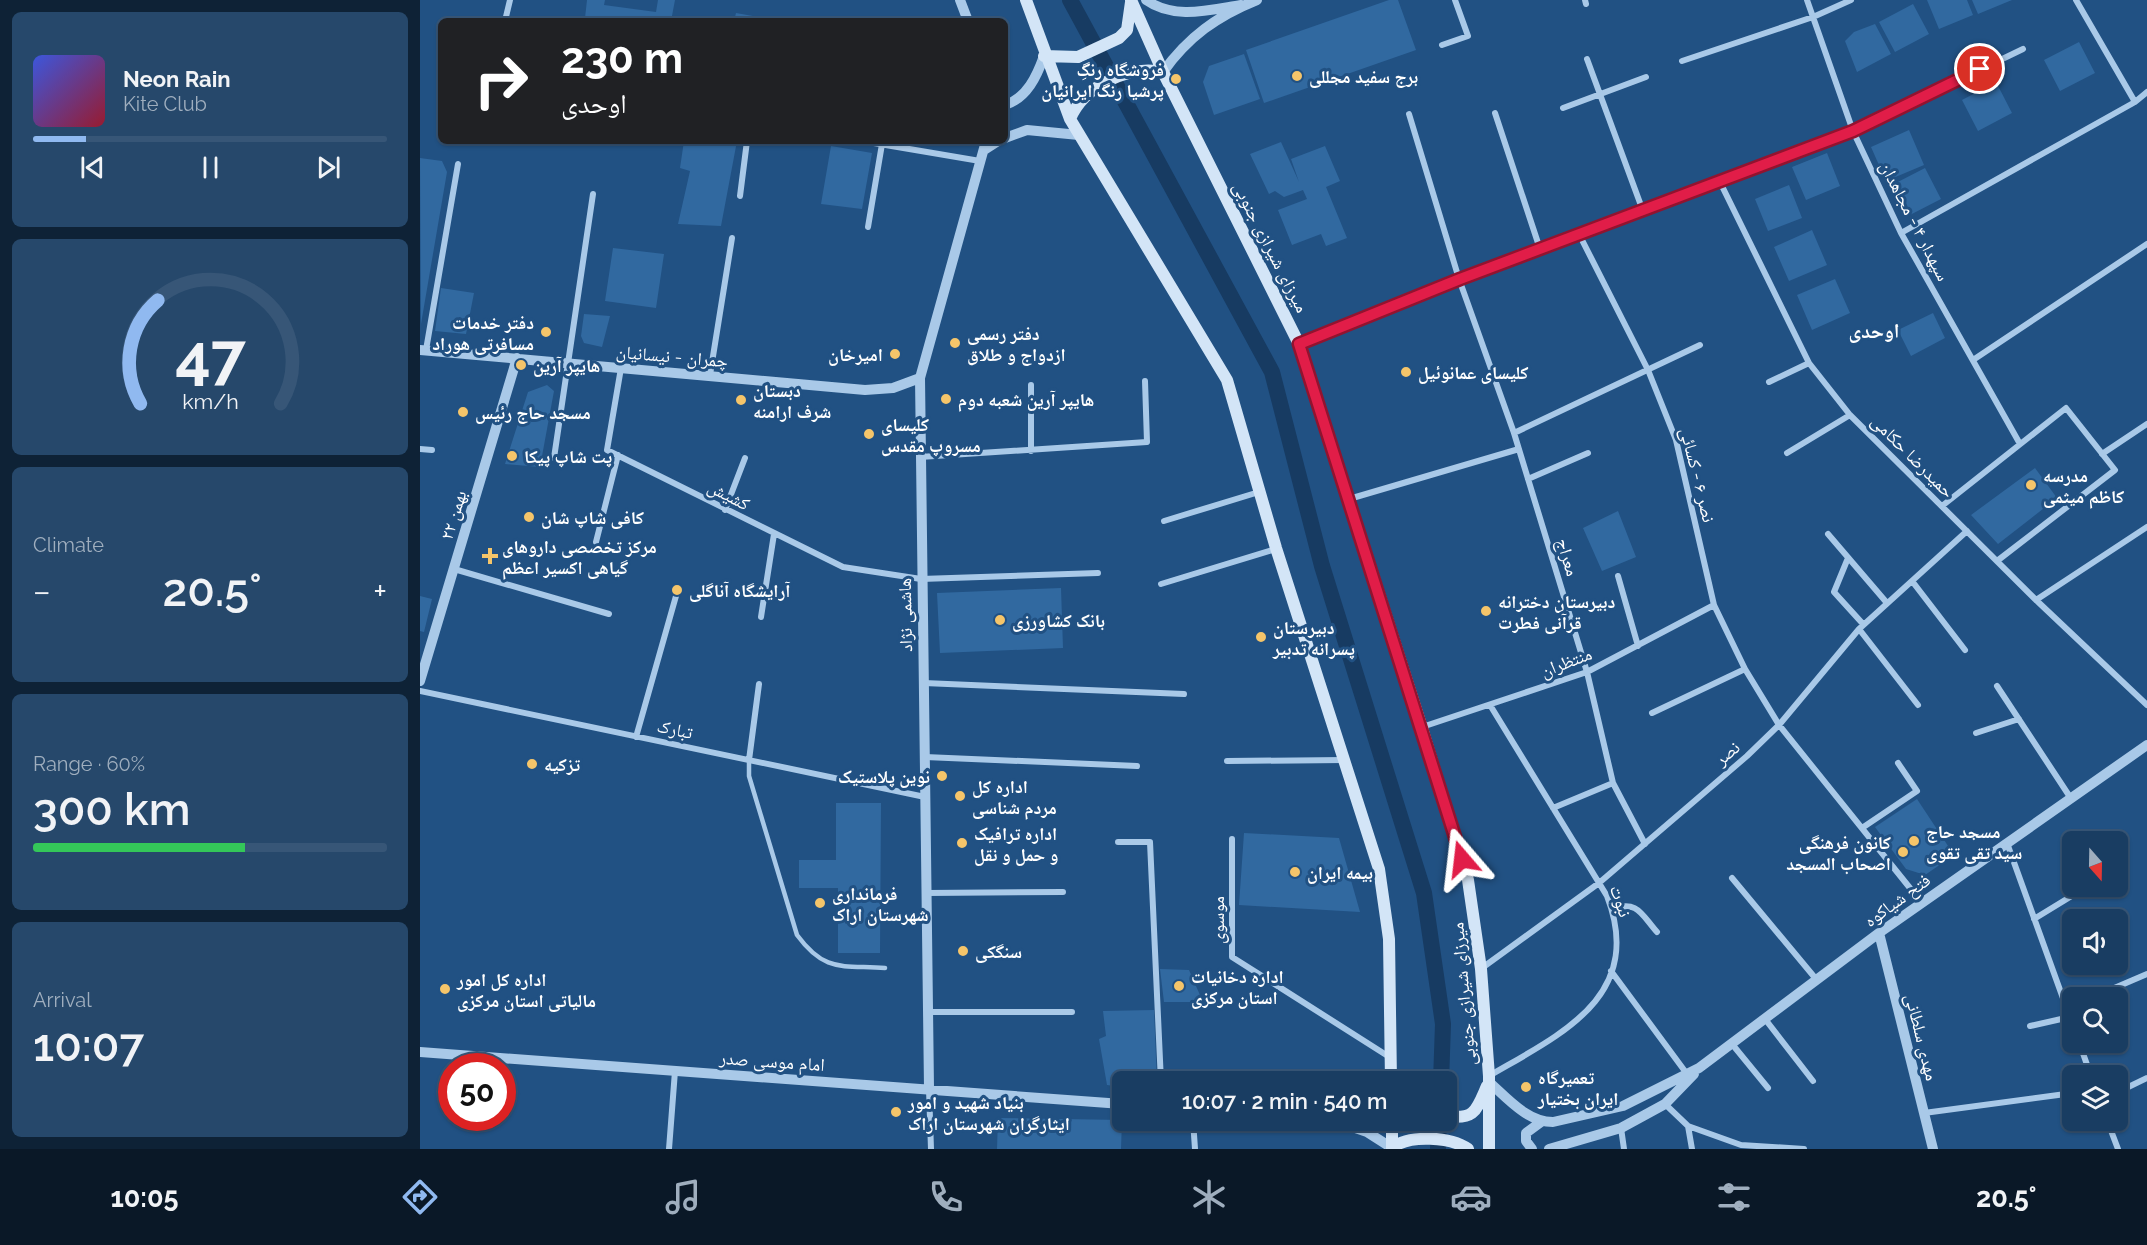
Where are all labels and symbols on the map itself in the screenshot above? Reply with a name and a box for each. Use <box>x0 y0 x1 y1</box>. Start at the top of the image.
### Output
pin <box>1954 43 2005 94</box>
place label: فروشگاه رنگِ پرشیا رنگ ایرانیان <box>1041 59 1164 102</box>
place label: برج سفید مجللی <box>1309 66 1418 88</box>
marker: برج سفید مجللی <box>1290 69 1304 83</box>
marker: فروشگاه رنگِ پرشیا رنگ ایرانیان <box>1169 72 1183 86</box>
street label: سپهدار ۴ - مجاهدان <box>1875 158 1954 285</box>
street label: میرزای شیرازی جنوبی <box>1228 178 1313 316</box>
place label: دفتر خدمات مسافرتی هوراد <box>432 312 534 355</box>
district label: اوحدی <box>1848 319 1900 343</box>
place label: دفتر رسمی ازدواج و طلاق <box>967 323 1066 366</box>
marker: دفتر خدمات مسافرتی هوراد <box>539 325 553 339</box>
marker: دفتر رسمی ازدواج و طلاق <box>948 336 962 350</box>
street label: چمران - نیسانیان <box>615 341 729 372</box>
place label: امیرخان <box>828 344 883 366</box>
marker: امیرخان <box>888 347 902 361</box>
place label: هایپر آرین <box>533 355 600 377</box>
marker: هایپر آرین <box>514 358 528 372</box>
place label: کلیسای عمانوئیل <box>1418 362 1529 384</box>
marker: کلیسای عمانوئیل <box>1399 365 1413 379</box>
place label: دبستان شرف ارامنه <box>753 380 831 422</box>
place label: هایپر آرین شعبه دوم <box>958 389 1094 412</box>
marker: هایپر آرین شعبه دوم <box>939 392 953 406</box>
marker: دبستان شرف ارامنه <box>734 393 748 407</box>
place label: مسجد حاج رئیس <box>475 402 591 424</box>
marker: مسجد حاج رئیس <box>456 405 470 419</box>
street label: حمیدرضا حکامی <box>1866 410 1959 503</box>
place label: کلیسای مسروپ مقدس <box>881 414 981 457</box>
street label: نصر ۶ - کسائی <box>1675 425 1720 525</box>
marker: کلیسای مسروپ مقدس <box>862 427 876 441</box>
place label: پت شاپ پیکا <box>524 446 612 468</box>
marker: پت شاپ پیکا <box>505 449 519 463</box>
place label: مدرسه كاظم ميثمى <box>2043 465 2124 509</box>
street label: کشیش <box>704 476 754 516</box>
marker: مدرسه كاظم ميثمى <box>2024 478 2038 492</box>
street label: ۲۲ بهمن <box>436 488 471 543</box>
place label: کافی شاپ شان <box>541 507 644 529</box>
marker: کافی شاپ شان <box>522 510 536 524</box>
street label: معراج <box>1550 535 1584 579</box>
place label: مرکز تخصصی داروهای گیاهی اکسیر اعظم <box>502 536 657 580</box>
marker: مرکز تخصصی داروهای گیاهی اکسیر اعظم <box>483 549 497 563</box>
street label: هاشمی نژاد <box>894 578 917 652</box>
place label: آرایشگاه آناگلی <box>689 580 790 602</box>
marker: آرایشگاه آناگلی <box>670 583 684 597</box>
place label: دبیرستان دخترانه قرآنی فطرت <box>1498 591 1616 634</box>
marker: دبیرستان دخترانه قرآنی فطرت <box>1479 604 1493 618</box>
place label: بانک کشاورزی <box>1012 610 1105 632</box>
marker: بانک کشاورزی <box>993 613 1007 627</box>
place label: دبیرستان پسرانه تدبیر <box>1272 617 1355 660</box>
marker: دبیرستان پسرانه تدبیر <box>1254 630 1268 644</box>
street label: منتظران <box>1537 643 1595 682</box>
street label: تبارک <box>655 715 695 744</box>
street label: نصر <box>1709 736 1744 770</box>
place label: تزکیه <box>544 754 580 775</box>
marker: تزکیه <box>525 757 539 771</box>
place label: نوین پلاستیک <box>838 766 930 788</box>
marker: نوین پلاستیک <box>935 769 949 783</box>
place label: اداره کل مردم شناسی <box>972 776 1057 820</box>
marker: اداره کل مردم شناسی <box>953 789 967 803</box>
place label: مسجد حاج سید تقی تقوی <box>1926 821 2022 864</box>
place label: اداره ترافیک و حمل و نقل <box>974 823 1059 866</box>
position arrow <box>1430 827 1494 891</box>
north arrow <box>2062 831 2128 897</box>
place label: کانون فرهنگی اصحاب المسجد <box>1786 832 1891 874</box>
marker: مسجد حاج سید تقی تقوی <box>1907 834 1921 848</box>
marker: اداره ترافیک و حمل و نقل <box>955 836 969 850</box>
marker: کانون فرهنگی اصحاب المسجد <box>1896 845 1910 859</box>
place label: بیمه ایران <box>1307 862 1373 884</box>
marker: بیمه ایران <box>1288 865 1302 879</box>
street label: فتح شیاکوه <box>1860 869 1935 933</box>
street label: نبوت <box>1605 882 1636 920</box>
place label: فرمانداری شهرستان اراک <box>832 883 929 926</box>
marker: فرمانداری شهرستان اراک <box>813 896 827 910</box>
street label: موسوی <box>1207 896 1229 944</box>
street label: میرزای شیرازی جنوبی <box>1446 921 1481 1067</box>
place label: سنگکی <box>975 941 1022 963</box>
marker: سنگکی <box>956 944 970 958</box>
place label: اداره دخانیات استان مرکزی <box>1191 966 1284 1009</box>
place label: اداره کل امور مالیاتی استان مرکزی <box>456 969 596 1012</box>
marker: اداره دخانیات استان مرکزی <box>1172 979 1186 993</box>
marker: اداره کل امور مالیاتی استان مرکزی <box>438 982 452 996</box>
street label: مهدی سلطانی <box>1900 991 1943 1083</box>
street label: امام موسی صدر <box>718 1047 825 1077</box>
speed limit sign: 50 <box>438 1053 516 1131</box>
place label: تعمیرگاه ایران بختیار <box>1537 1067 1618 1110</box>
marker: تعمیرگاه ایران بختیار <box>1519 1080 1533 1094</box>
place label: بنیاد شهید و امور ایثارگران شهرستان اراک <box>907 1092 1070 1135</box>
marker: بنیاد شهید و امور ایثارگران شهرستان اراک <box>889 1105 903 1119</box>

